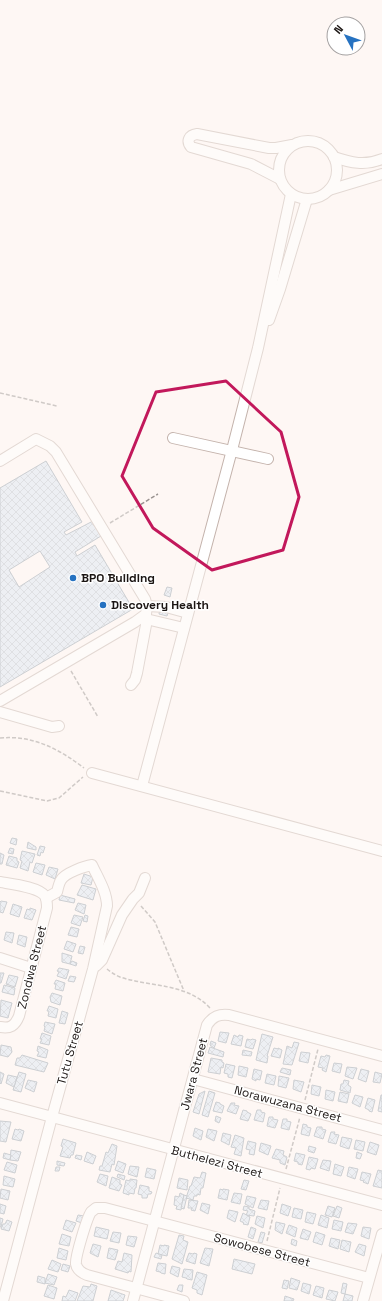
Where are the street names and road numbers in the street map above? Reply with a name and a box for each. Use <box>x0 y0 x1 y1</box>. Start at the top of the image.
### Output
street label: Zondwa Street <box>14 924 50 1010</box>
street label: Tutu Street <box>53 1019 87 1087</box>
street label: Jwara Street <box>177 1036 211 1112</box>
street label: Norawuzana Street <box>233 1082 343 1126</box>
street label: Buthelezi Street <box>170 1142 264 1182</box>
street label: Sowobese Street <box>212 1229 312 1271</box>

